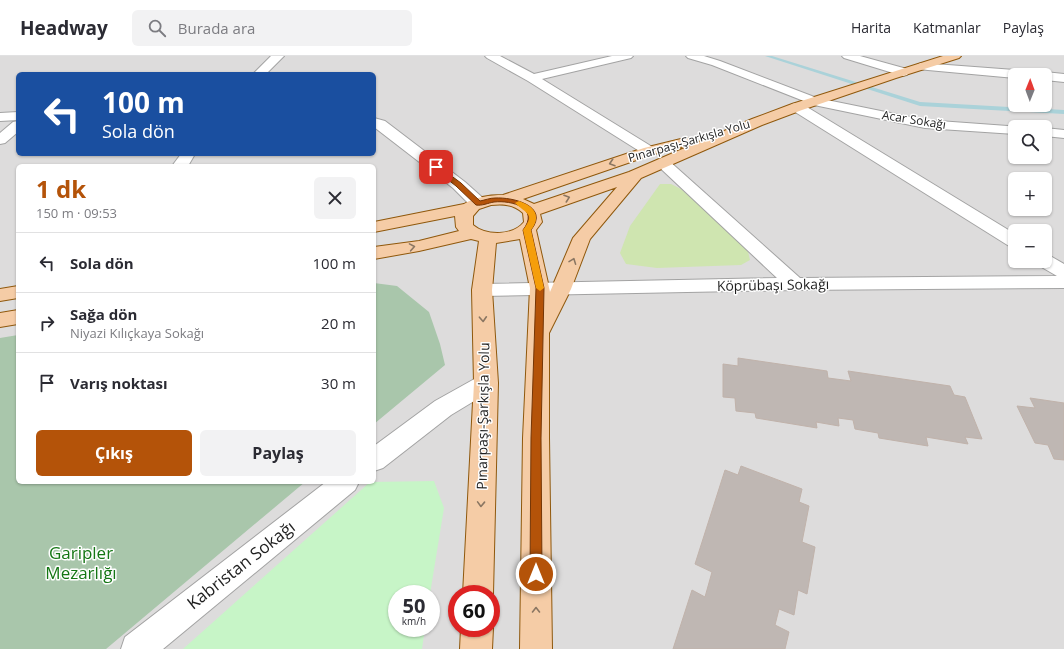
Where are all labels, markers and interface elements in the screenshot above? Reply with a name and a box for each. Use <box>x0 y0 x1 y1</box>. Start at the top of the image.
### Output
search box <box>132 10 412 46</box>
text: Headway <box>20 15 108 41</box>
icon: search <box>146 17 168 39</box>
text: Burada ara <box>178 18 255 38</box>
text: Harita <box>851 18 891 37</box>
text: Katmanlar <box>913 18 981 37</box>
text: Paylaş <box>1003 18 1044 37</box>
north arrow <box>1008 68 1052 112</box>
map controls <box>1008 68 1052 268</box>
text: 100 m <box>102 83 185 121</box>
icon: left <box>36 88 88 140</box>
street label: Acar Sokağı <box>881 106 947 133</box>
street label: Pınarpaşı-Şarkışla Yolu <box>626 115 752 166</box>
text: Sola dön <box>102 119 175 143</box>
button: search <box>1008 120 1052 164</box>
pin <box>419 150 453 184</box>
icon: arrive <box>425 156 447 178</box>
one-way arrow <box>609 159 616 167</box>
text: 1 dk <box>36 172 86 205</box>
button: + <box>1008 172 1052 216</box>
button: close <box>314 177 356 219</box>
one-way arrow <box>564 194 571 203</box>
text: 150 m · 09:53 <box>36 204 117 222</box>
button: − <box>1008 224 1052 268</box>
one-way arrow <box>409 243 416 252</box>
icon: left <box>36 252 58 274</box>
text: Sola dön <box>70 253 134 273</box>
text: 100 m <box>312 253 356 273</box>
one-way arrow <box>568 257 576 264</box>
street label: Köprübaşı Sokağı <box>717 274 829 295</box>
text: Sağa dön <box>70 304 137 324</box>
icon: right <box>36 312 58 334</box>
text: 20 m <box>321 313 356 333</box>
one-way arrow <box>479 316 487 322</box>
text: Niyazi Kılıçkaya Sokağı <box>70 324 204 342</box>
street label: Pınarpaşı-Şarkışla Yolu <box>472 342 493 490</box>
icon: arrive <box>36 372 58 394</box>
text: Varış noktası <box>70 373 168 393</box>
text: 30 m <box>321 373 356 393</box>
button: Çıkış <box>36 430 192 476</box>
button: Paylaş <box>200 430 356 476</box>
one-way arrow <box>477 501 485 507</box>
street label: Kabristan Sokağı <box>182 515 300 614</box>
park label: Garipler Mezarlığı <box>45 541 117 584</box>
position arrow <box>515 553 557 595</box>
speed limit sign: 60 <box>448 585 500 637</box>
text: 50 <box>403 592 425 619</box>
one-way arrow <box>532 607 540 613</box>
text: km/h <box>402 614 426 628</box>

